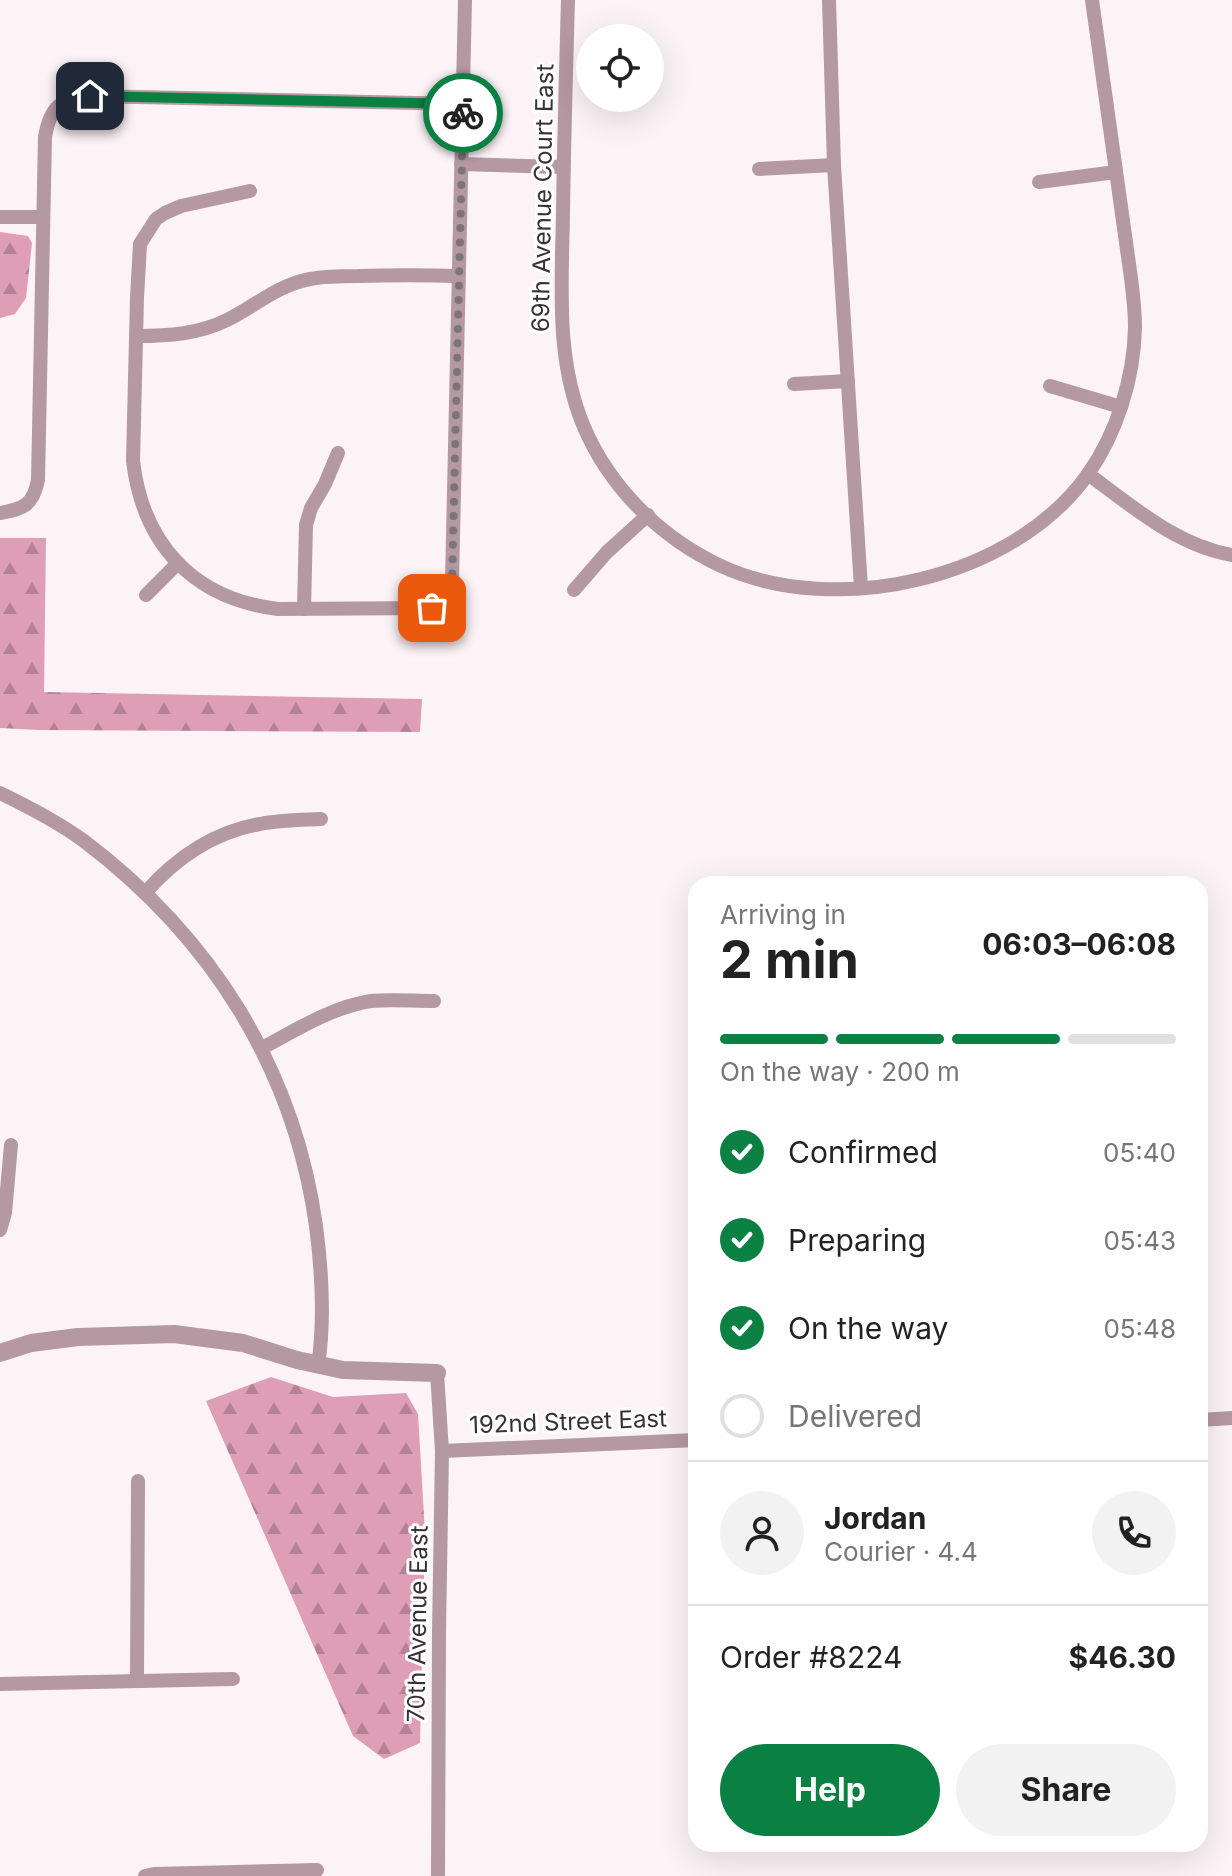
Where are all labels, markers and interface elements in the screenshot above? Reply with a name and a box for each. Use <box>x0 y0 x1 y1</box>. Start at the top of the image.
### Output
map controls <box>576 24 664 112</box>
button: locate <box>576 24 664 112</box>
pin <box>56 62 124 130</box>
street label: 69th Avenue Court East <box>526 63 559 332</box>
courier <box>423 73 503 153</box>
icon: home <box>68 74 112 118</box>
icon: bike <box>441 91 485 135</box>
pin <box>398 574 466 642</box>
icon: bag <box>410 586 454 630</box>
text: Arriving in <box>720 899 846 930</box>
text: 06:03–06:08 <box>982 926 1176 962</box>
text: 2 min <box>720 928 859 991</box>
text: On the way · 200 m <box>720 1056 960 1087</box>
icon: check <box>720 1130 764 1174</box>
text: Confirmed <box>788 1134 938 1170</box>
text: 05:40 <box>1103 1137 1176 1168</box>
icon: check <box>720 1218 764 1262</box>
text: Preparing <box>788 1222 926 1258</box>
text: 05:43 <box>1103 1225 1176 1256</box>
icon: check <box>720 1306 764 1350</box>
text: On the way <box>788 1310 948 1346</box>
text: 05:48 <box>1103 1313 1176 1344</box>
text: Delivered <box>788 1398 922 1434</box>
street label: 192nd Street East <box>469 1404 667 1439</box>
button: person <box>720 1491 804 1575</box>
button: phone <box>1092 1491 1176 1575</box>
text: Jordan <box>824 1500 926 1536</box>
street label: 70th Avenue East <box>401 1525 434 1723</box>
text: Courier · 4.4 <box>824 1536 978 1567</box>
text: Order #8224 <box>720 1639 902 1675</box>
text: $46.30 <box>1069 1639 1176 1675</box>
button: Help <box>720 1744 940 1836</box>
button: Share <box>956 1744 1176 1836</box>

